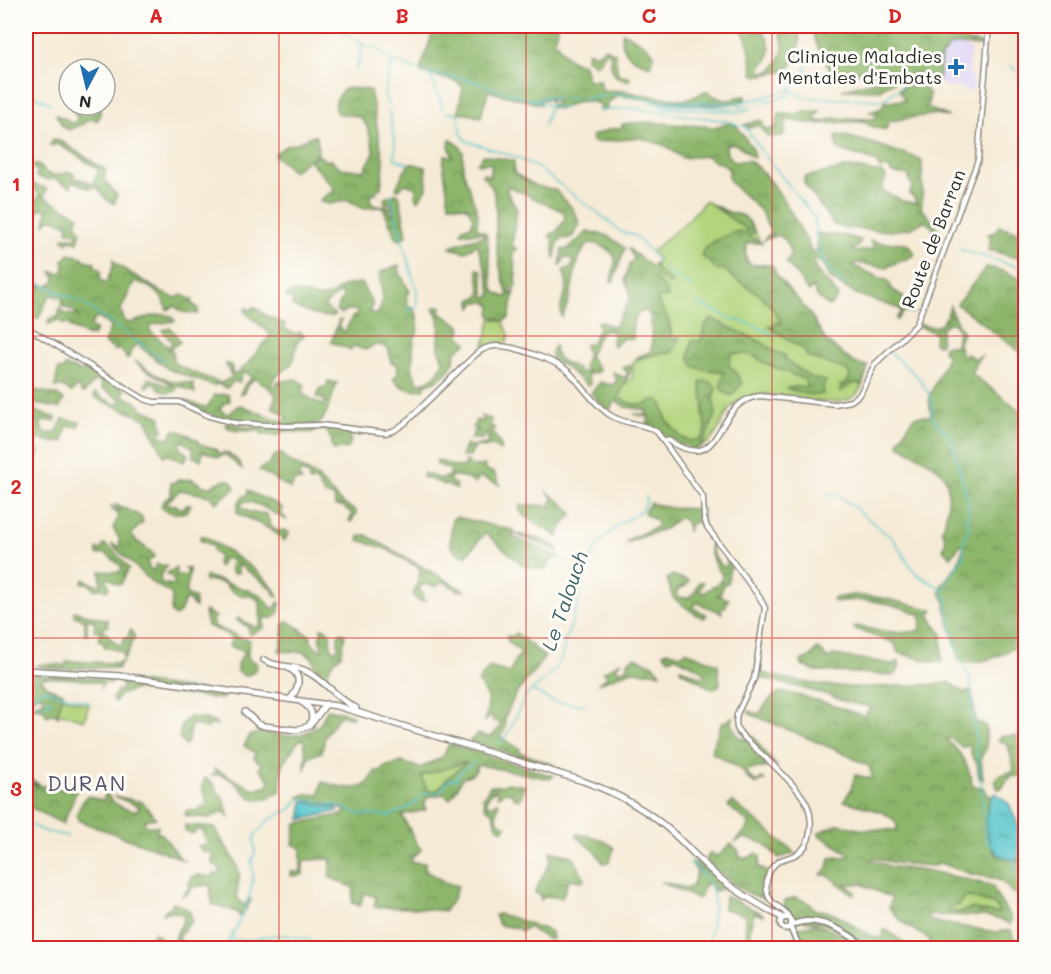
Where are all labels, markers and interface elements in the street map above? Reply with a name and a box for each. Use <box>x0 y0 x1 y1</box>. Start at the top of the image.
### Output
text: A <box>149 2 163 28</box>
text: B <box>395 2 409 28</box>
text: C <box>642 2 657 28</box>
text: D <box>888 2 902 28</box>
place label: Clinique Maladies Mentales d'Embats <box>778 44 942 89</box>
north arrow <box>57 57 117 117</box>
marker: Clinique Maladies Mentales d'Embats <box>947 58 965 76</box>
text: N <box>78 91 92 114</box>
street label: Route de Barran <box>896 166 971 311</box>
text: 1 <box>12 170 20 196</box>
text: 2 <box>10 473 22 499</box>
water label: Le Talouch <box>535 547 593 654</box>
district label: DURAN <box>47 769 127 796</box>
text: 3 <box>10 775 22 801</box>

